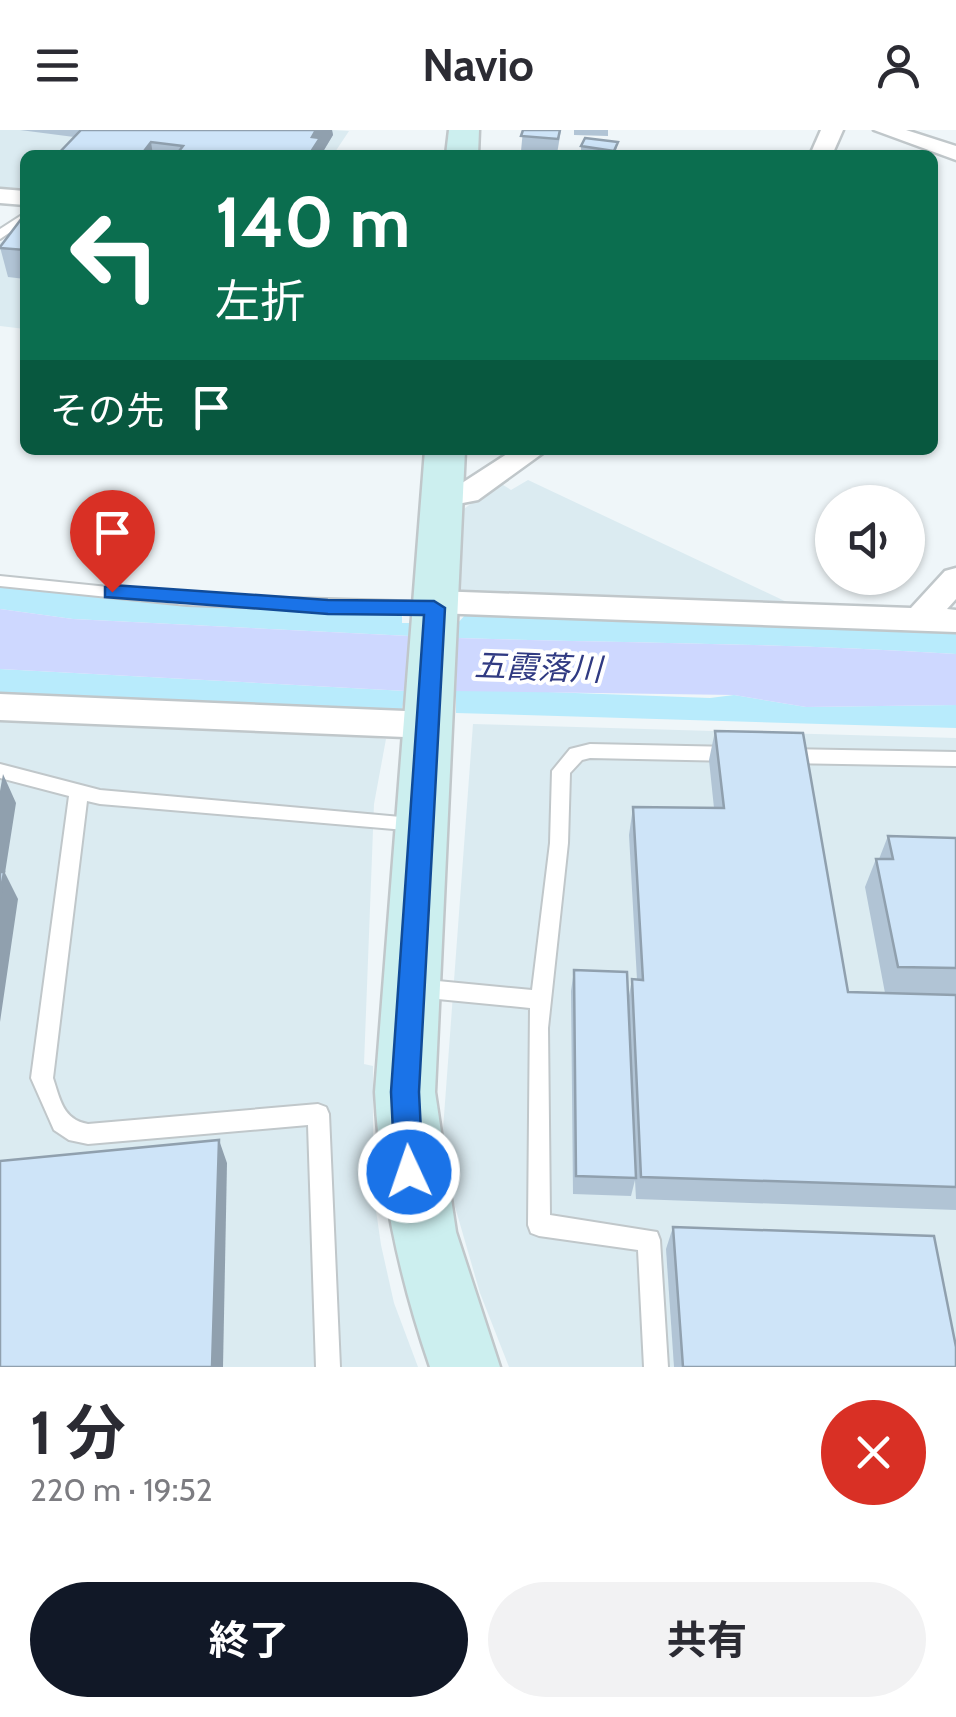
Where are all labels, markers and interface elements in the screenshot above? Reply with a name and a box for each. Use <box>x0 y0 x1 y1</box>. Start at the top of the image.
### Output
icon: menu <box>30 38 85 93</box>
text: Navio <box>422 38 534 92</box>
icon: person <box>871 38 926 93</box>
text: 140 m <box>215 179 410 265</box>
icon: left <box>50 190 180 320</box>
text: 左折 <box>215 274 305 328</box>
icon: arrive <box>184 380 239 435</box>
text: その先 <box>50 387 164 434</box>
map controls <box>815 485 925 595</box>
button: sound <box>815 485 925 595</box>
pin <box>70 490 155 593</box>
icon: arrive <box>85 505 140 560</box>
water label: 五霞落川 <box>473 645 606 689</box>
position arrow <box>357 1120 461 1224</box>
text: 1 分 <box>30 1396 126 1469</box>
button: close <box>821 1400 926 1505</box>
text: 220 m · 19:52 <box>30 1470 213 1509</box>
button: 終了 <box>30 1582 468 1697</box>
button: 共有 <box>488 1582 926 1697</box>

